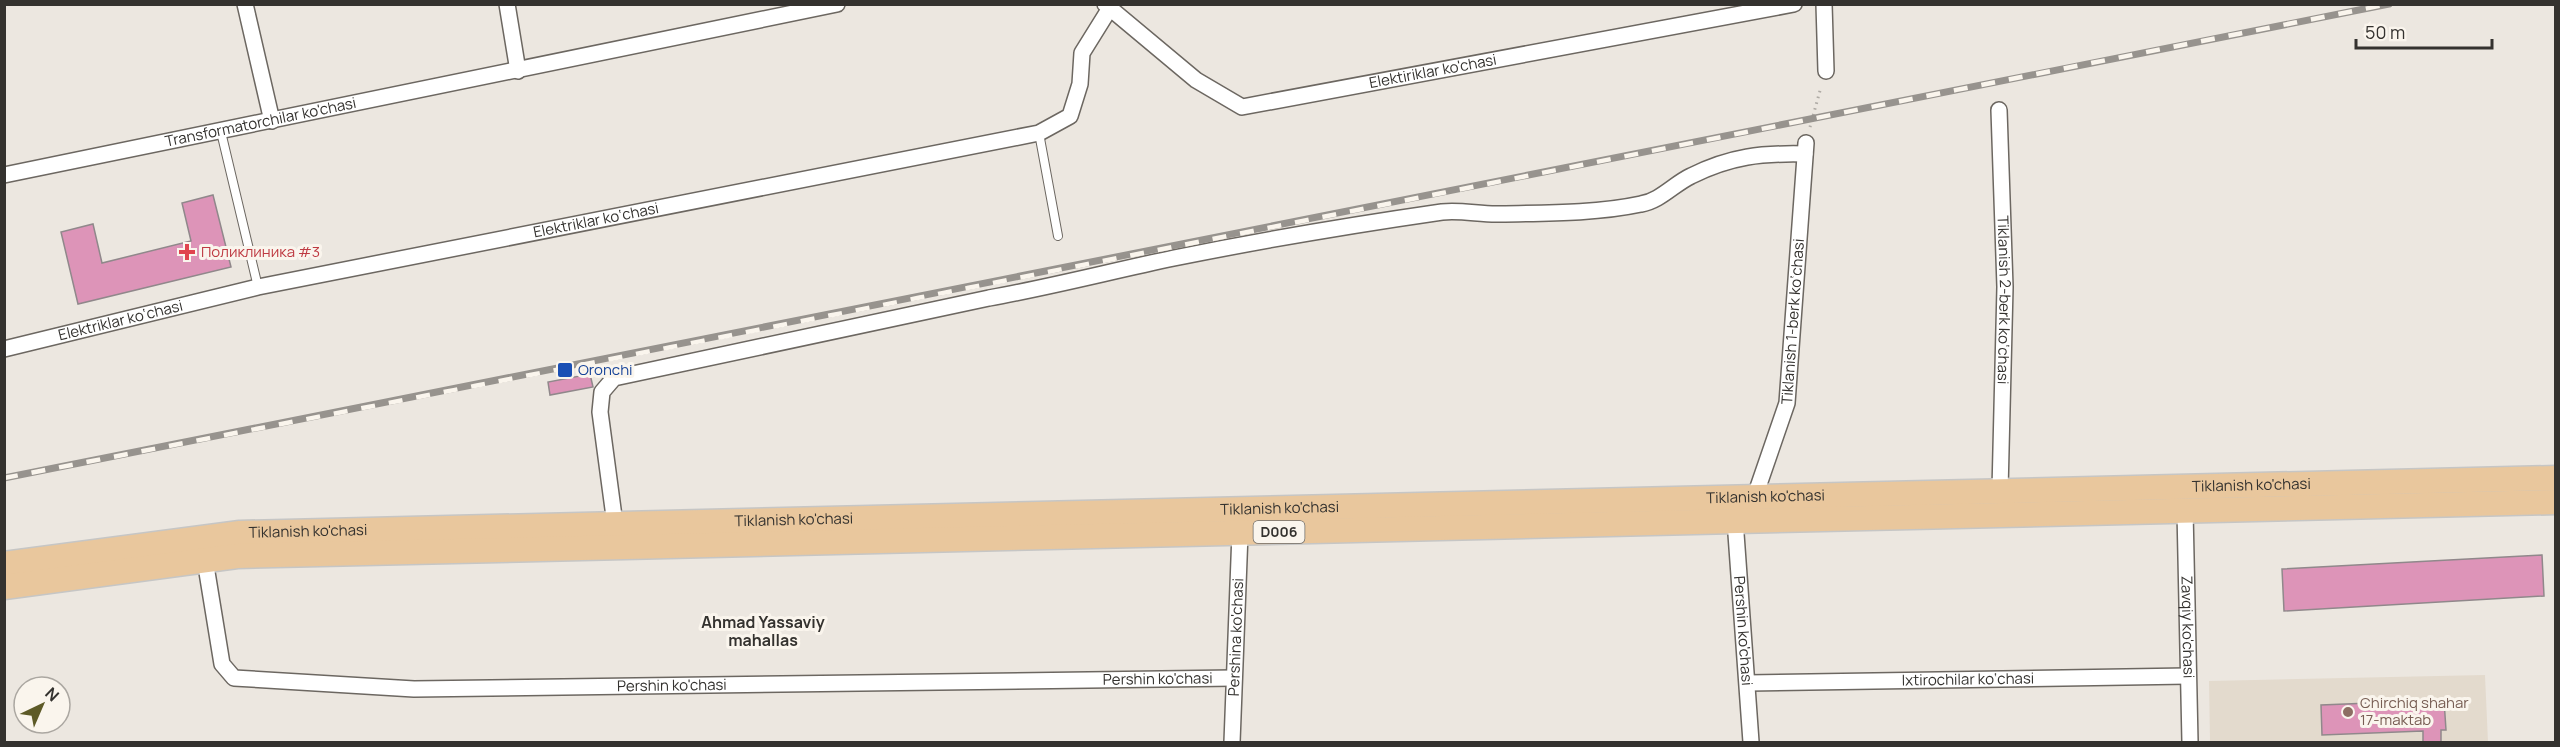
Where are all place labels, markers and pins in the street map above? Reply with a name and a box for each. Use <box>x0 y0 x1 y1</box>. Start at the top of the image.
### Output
place label: Поликлиника #3 <box>201 241 320 262</box>
marker: Поликлиника #3 <box>178 243 196 261</box>
place label: Oronchi <box>578 359 633 380</box>
marker: Oronchi <box>556 361 574 379</box>
place label: Chirchiq shahar 17-maktab <box>2360 692 2469 730</box>
marker: Chirchiq shahar 17-maktab <box>2341 705 2355 719</box>

